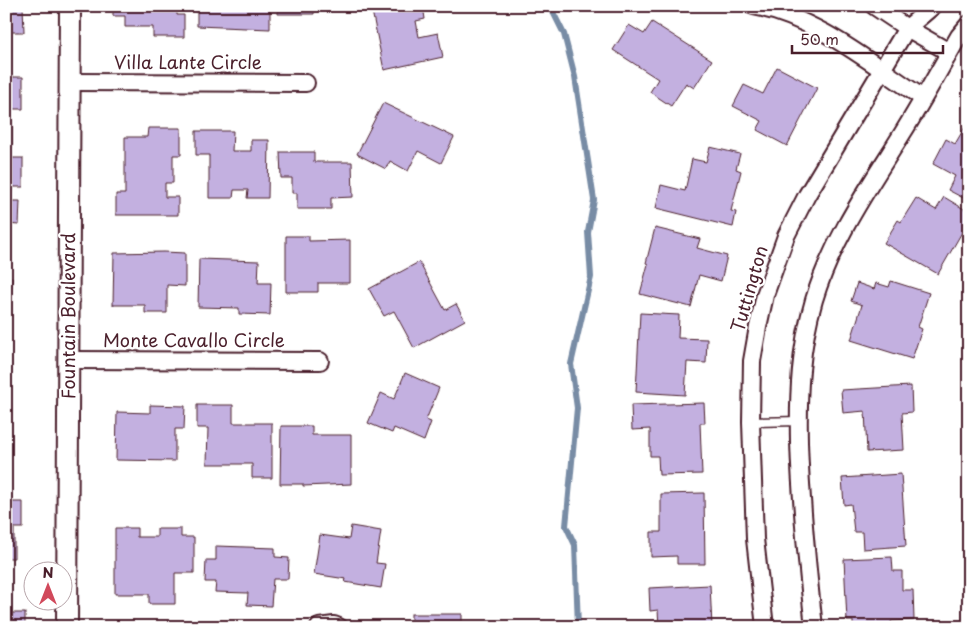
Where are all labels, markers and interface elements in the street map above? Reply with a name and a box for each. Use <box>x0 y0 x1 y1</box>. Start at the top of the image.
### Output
scale bar <box>792 22 944 54</box>
text: 50 m <box>800 27 839 50</box>
street label: Villa Lante Circle <box>114 48 262 75</box>
street label: Fountain Boulevard <box>54 233 81 399</box>
street label: Tuttington <box>723 242 774 335</box>
street label: Monte Cavallo Circle <box>103 326 285 353</box>
north arrow <box>22 560 72 610</box>
text: N <box>42 562 54 583</box>

